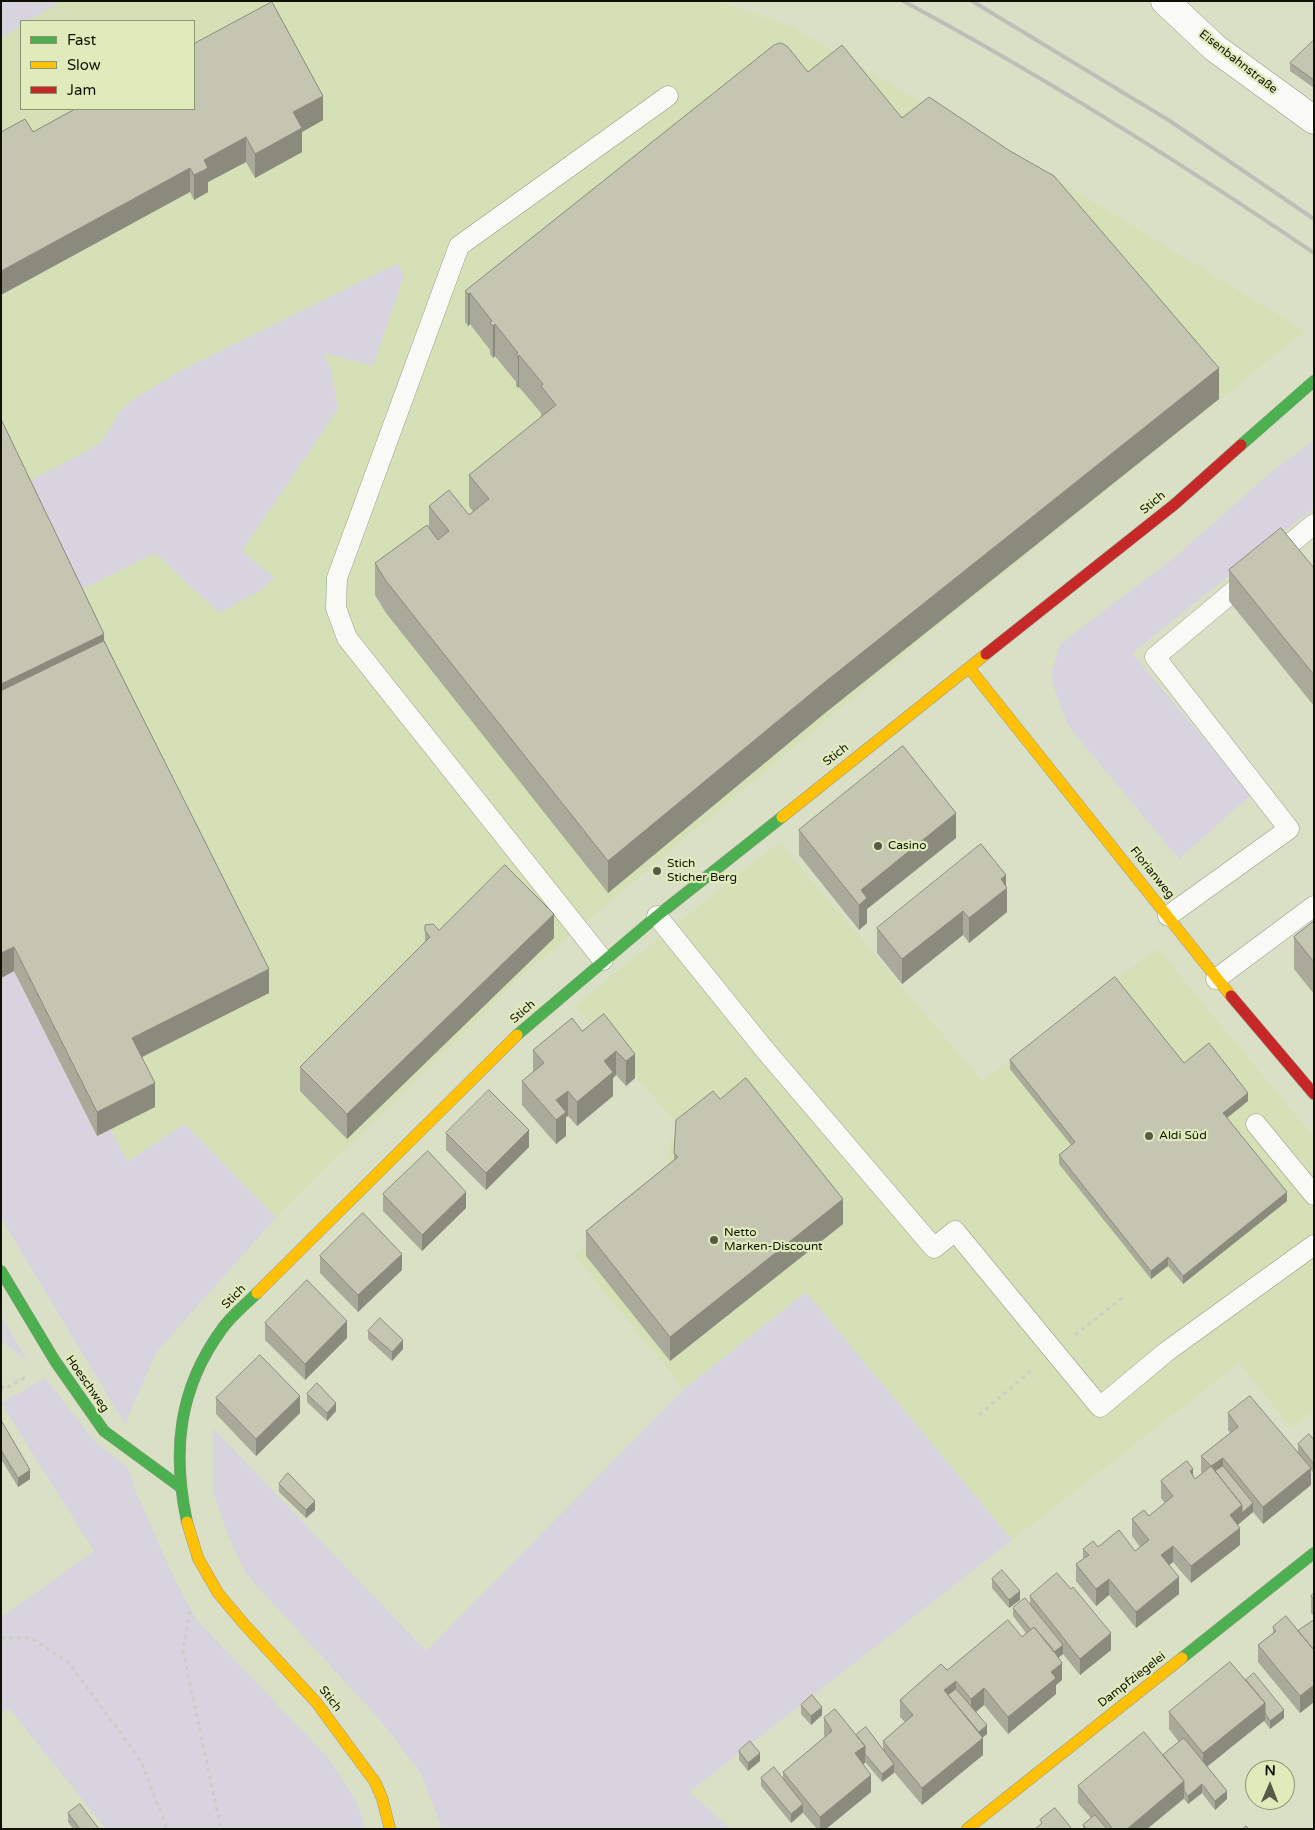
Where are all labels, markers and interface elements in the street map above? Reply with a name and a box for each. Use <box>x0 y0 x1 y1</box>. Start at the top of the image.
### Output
legend <box>20 20 195 110</box>
street label: Eisenbahnstraße <box>1196 27 1280 97</box>
text: Fast <box>67 31 96 49</box>
text: Slow <box>67 56 101 74</box>
text: Jam <box>67 81 96 99</box>
street label: Stich <box>1137 488 1169 518</box>
street label: Stich <box>820 741 852 769</box>
place label: Casino <box>888 839 926 853</box>
marker: Casino <box>872 840 884 852</box>
street label: Florianweg <box>1127 844 1177 902</box>
place label: Stich Sticher Berg <box>667 857 737 885</box>
marker: Stich Sticher Berg <box>651 865 663 877</box>
street label: Stich <box>508 997 538 1027</box>
place label: Aldi Süd <box>1159 1129 1207 1143</box>
marker: Aldi Süd <box>1143 1130 1155 1142</box>
place label: Netto Marken-Discount <box>724 1226 823 1254</box>
marker: Netto Marken-Discount <box>708 1234 720 1246</box>
street label: Stich <box>219 1282 249 1312</box>
street label: Hoeschweg <box>62 1353 112 1415</box>
street label: Dampfziegelei <box>1095 1649 1169 1711</box>
street label: Stich <box>316 1683 344 1715</box>
north arrow <box>1245 1760 1295 1810</box>
text: N <box>1264 1762 1276 1779</box>

